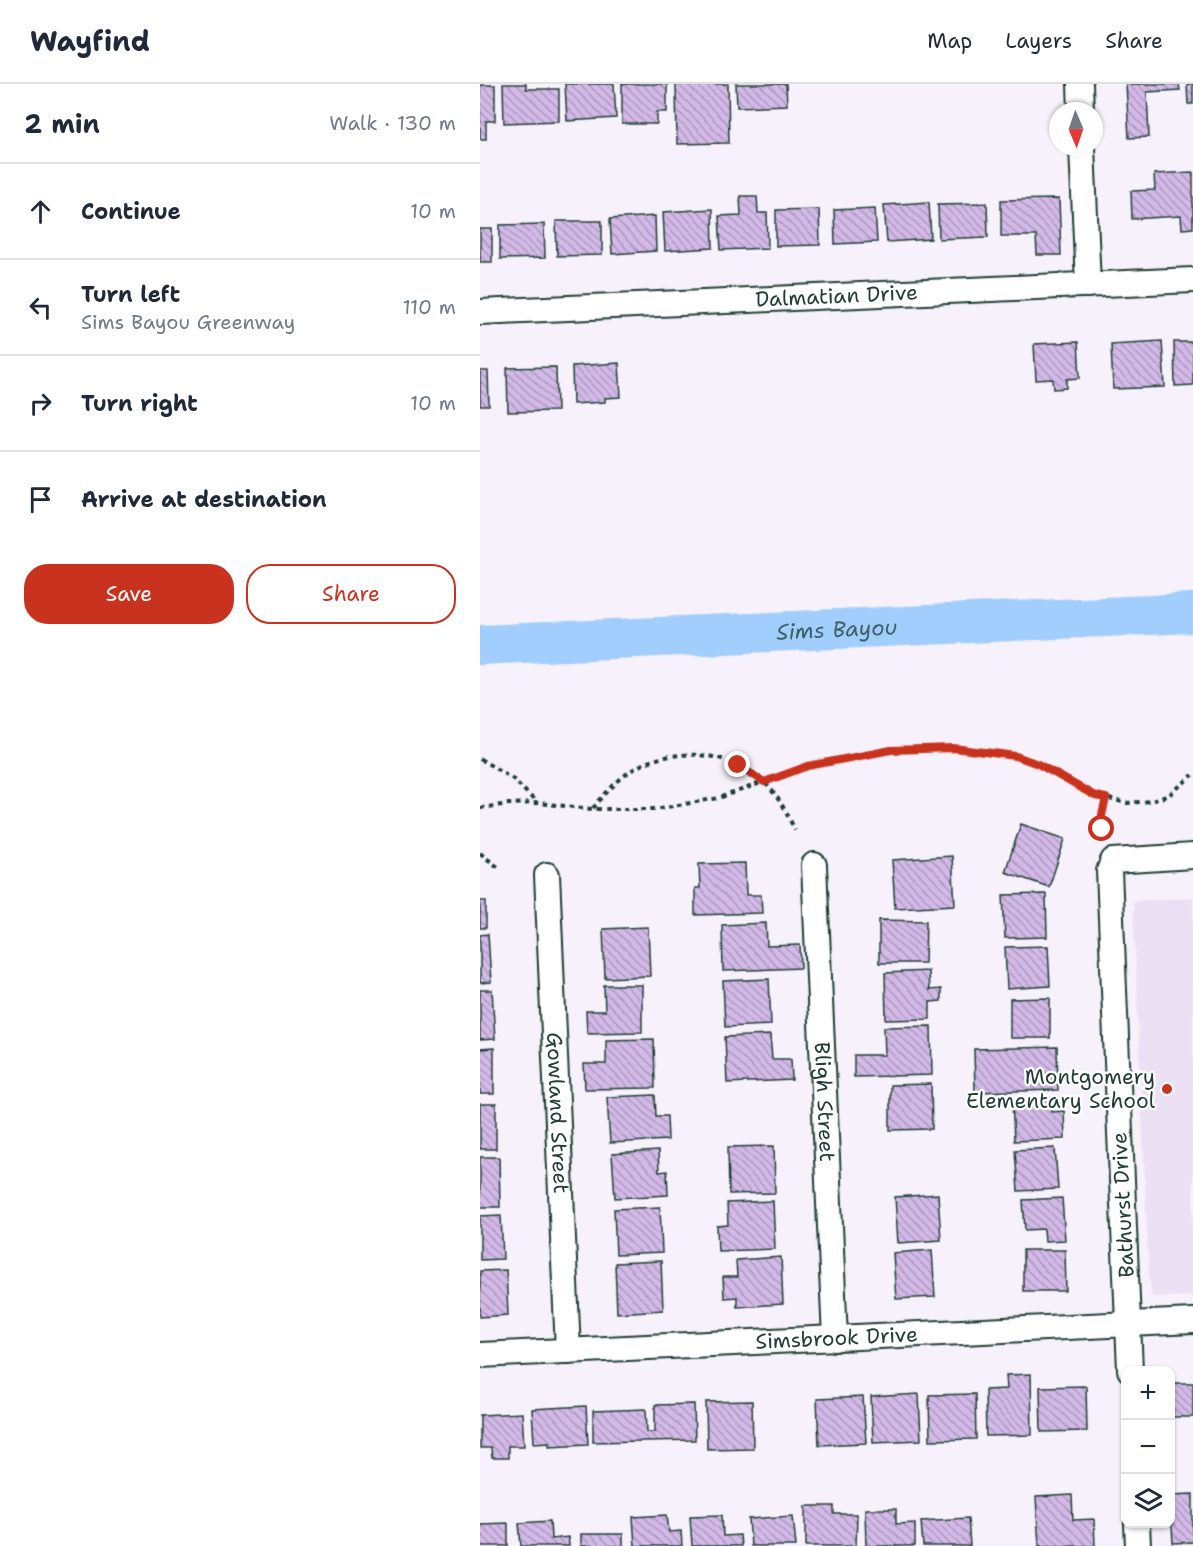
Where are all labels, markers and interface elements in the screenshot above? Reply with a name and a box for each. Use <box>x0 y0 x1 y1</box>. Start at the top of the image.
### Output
text: Wayfind <box>30 22 150 60</box>
text: Map <box>927 27 972 55</box>
text: Layers <box>1005 27 1072 55</box>
text: Share <box>1105 27 1163 55</box>
north arrow <box>1049 102 1103 156</box>
text: 2 min <box>24 106 100 141</box>
text: Walk · 130 m <box>329 110 456 136</box>
icon: ahead <box>24 195 57 228</box>
text: Continue <box>81 197 181 226</box>
text: 10 m <box>410 198 456 224</box>
street label: Dalmatian Drive <box>755 278 918 314</box>
text: Turn left <box>81 280 180 309</box>
icon: left <box>24 291 57 324</box>
text: 110 m <box>402 294 456 320</box>
text: Sims Bayou Greenway <box>81 309 295 335</box>
icon: right <box>24 387 57 420</box>
text: Turn right <box>81 389 198 418</box>
text: 10 m <box>410 390 456 416</box>
icon: arrive <box>24 483 57 516</box>
text: Arrive at destination <box>81 485 327 514</box>
button: Save <box>24 564 234 624</box>
button: Share <box>246 564 456 624</box>
water label: Sims Bayou <box>775 612 898 647</box>
route end <box>724 751 750 777</box>
route start <box>1088 815 1114 841</box>
street label: Gowland Street <box>540 1032 575 1194</box>
street label: Bligh Street <box>808 1041 841 1162</box>
place label: Montgomery Elementary School <box>966 1063 1156 1115</box>
marker: Montgomery Elementary School <box>1160 1082 1174 1096</box>
street label: Bathurst Drive <box>1105 1132 1141 1278</box>
street label: Simsbrook Drive <box>755 1320 918 1356</box>
map controls <box>1121 1366 1175 1528</box>
button: + <box>1121 1366 1175 1420</box>
button: − <box>1121 1420 1175 1474</box>
button: layers <box>1121 1474 1175 1528</box>

